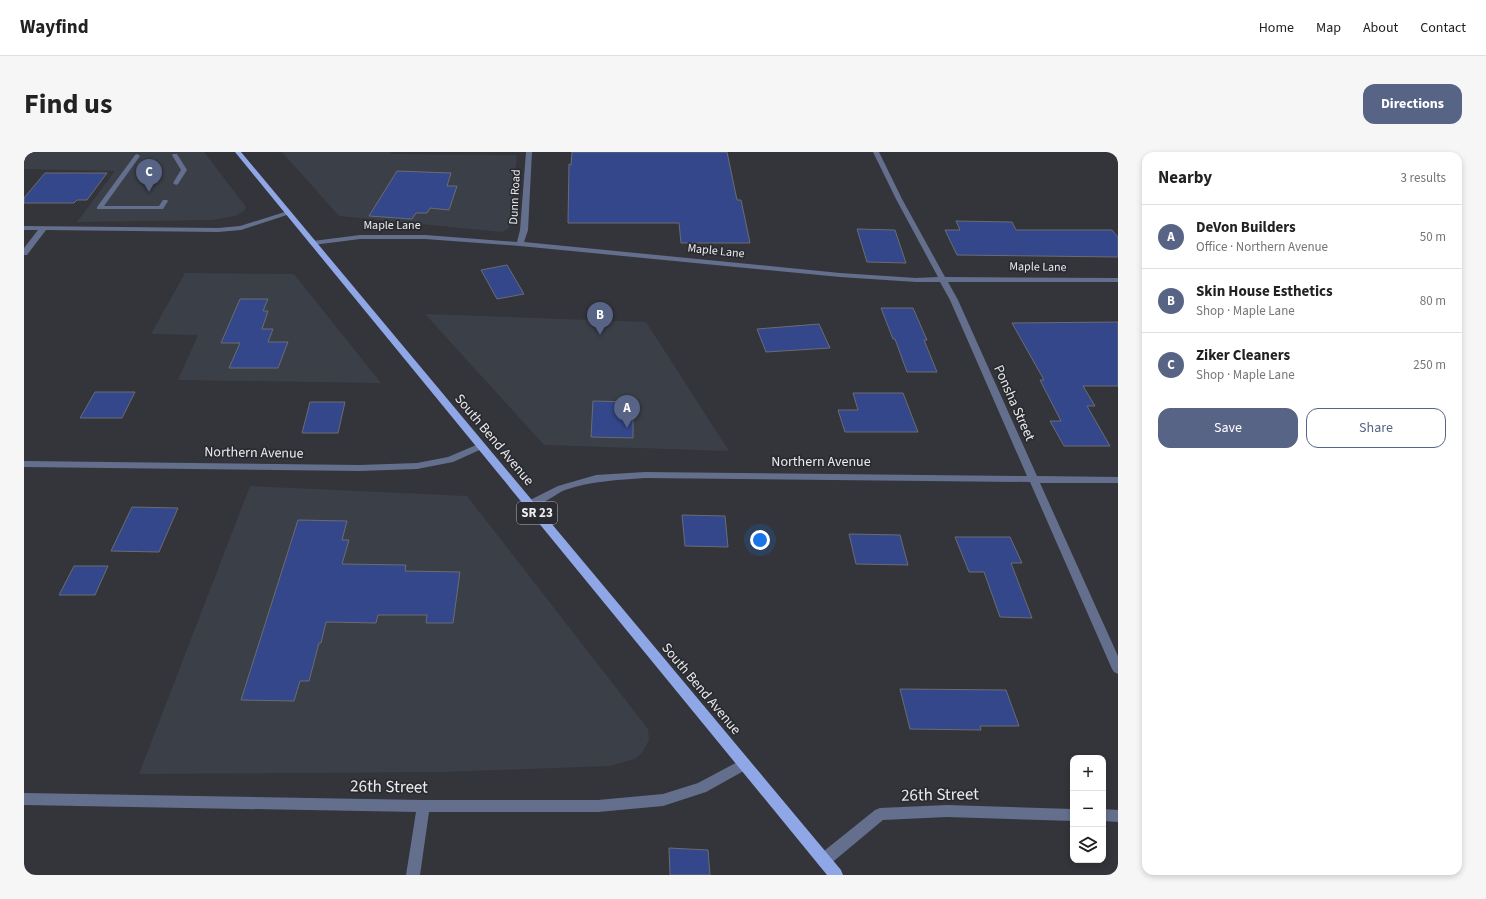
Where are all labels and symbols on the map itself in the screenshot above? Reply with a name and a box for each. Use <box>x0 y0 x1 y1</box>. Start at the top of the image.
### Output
pin: C <box>136 159 162 192</box>
street label: Dunn Road <box>505 169 525 225</box>
street label: Maple Lane <box>363 217 421 234</box>
street label: Maple Lane <box>687 240 745 262</box>
street label: Maple Lane <box>1009 258 1067 276</box>
pin: B <box>587 302 613 335</box>
street label: Ponsha Street <box>988 362 1040 444</box>
street label: South Bend Avenue <box>450 390 538 490</box>
pin: A <box>614 395 640 428</box>
street label: Northern Avenue <box>204 442 304 464</box>
street label: Northern Avenue <box>771 452 871 472</box>
road number: SR 23 <box>517 502 557 524</box>
your location <box>750 530 770 550</box>
street label: South Bend Avenue <box>657 639 745 739</box>
street label: 26th Street <box>350 774 428 800</box>
street label: 26th Street <box>901 782 979 808</box>

